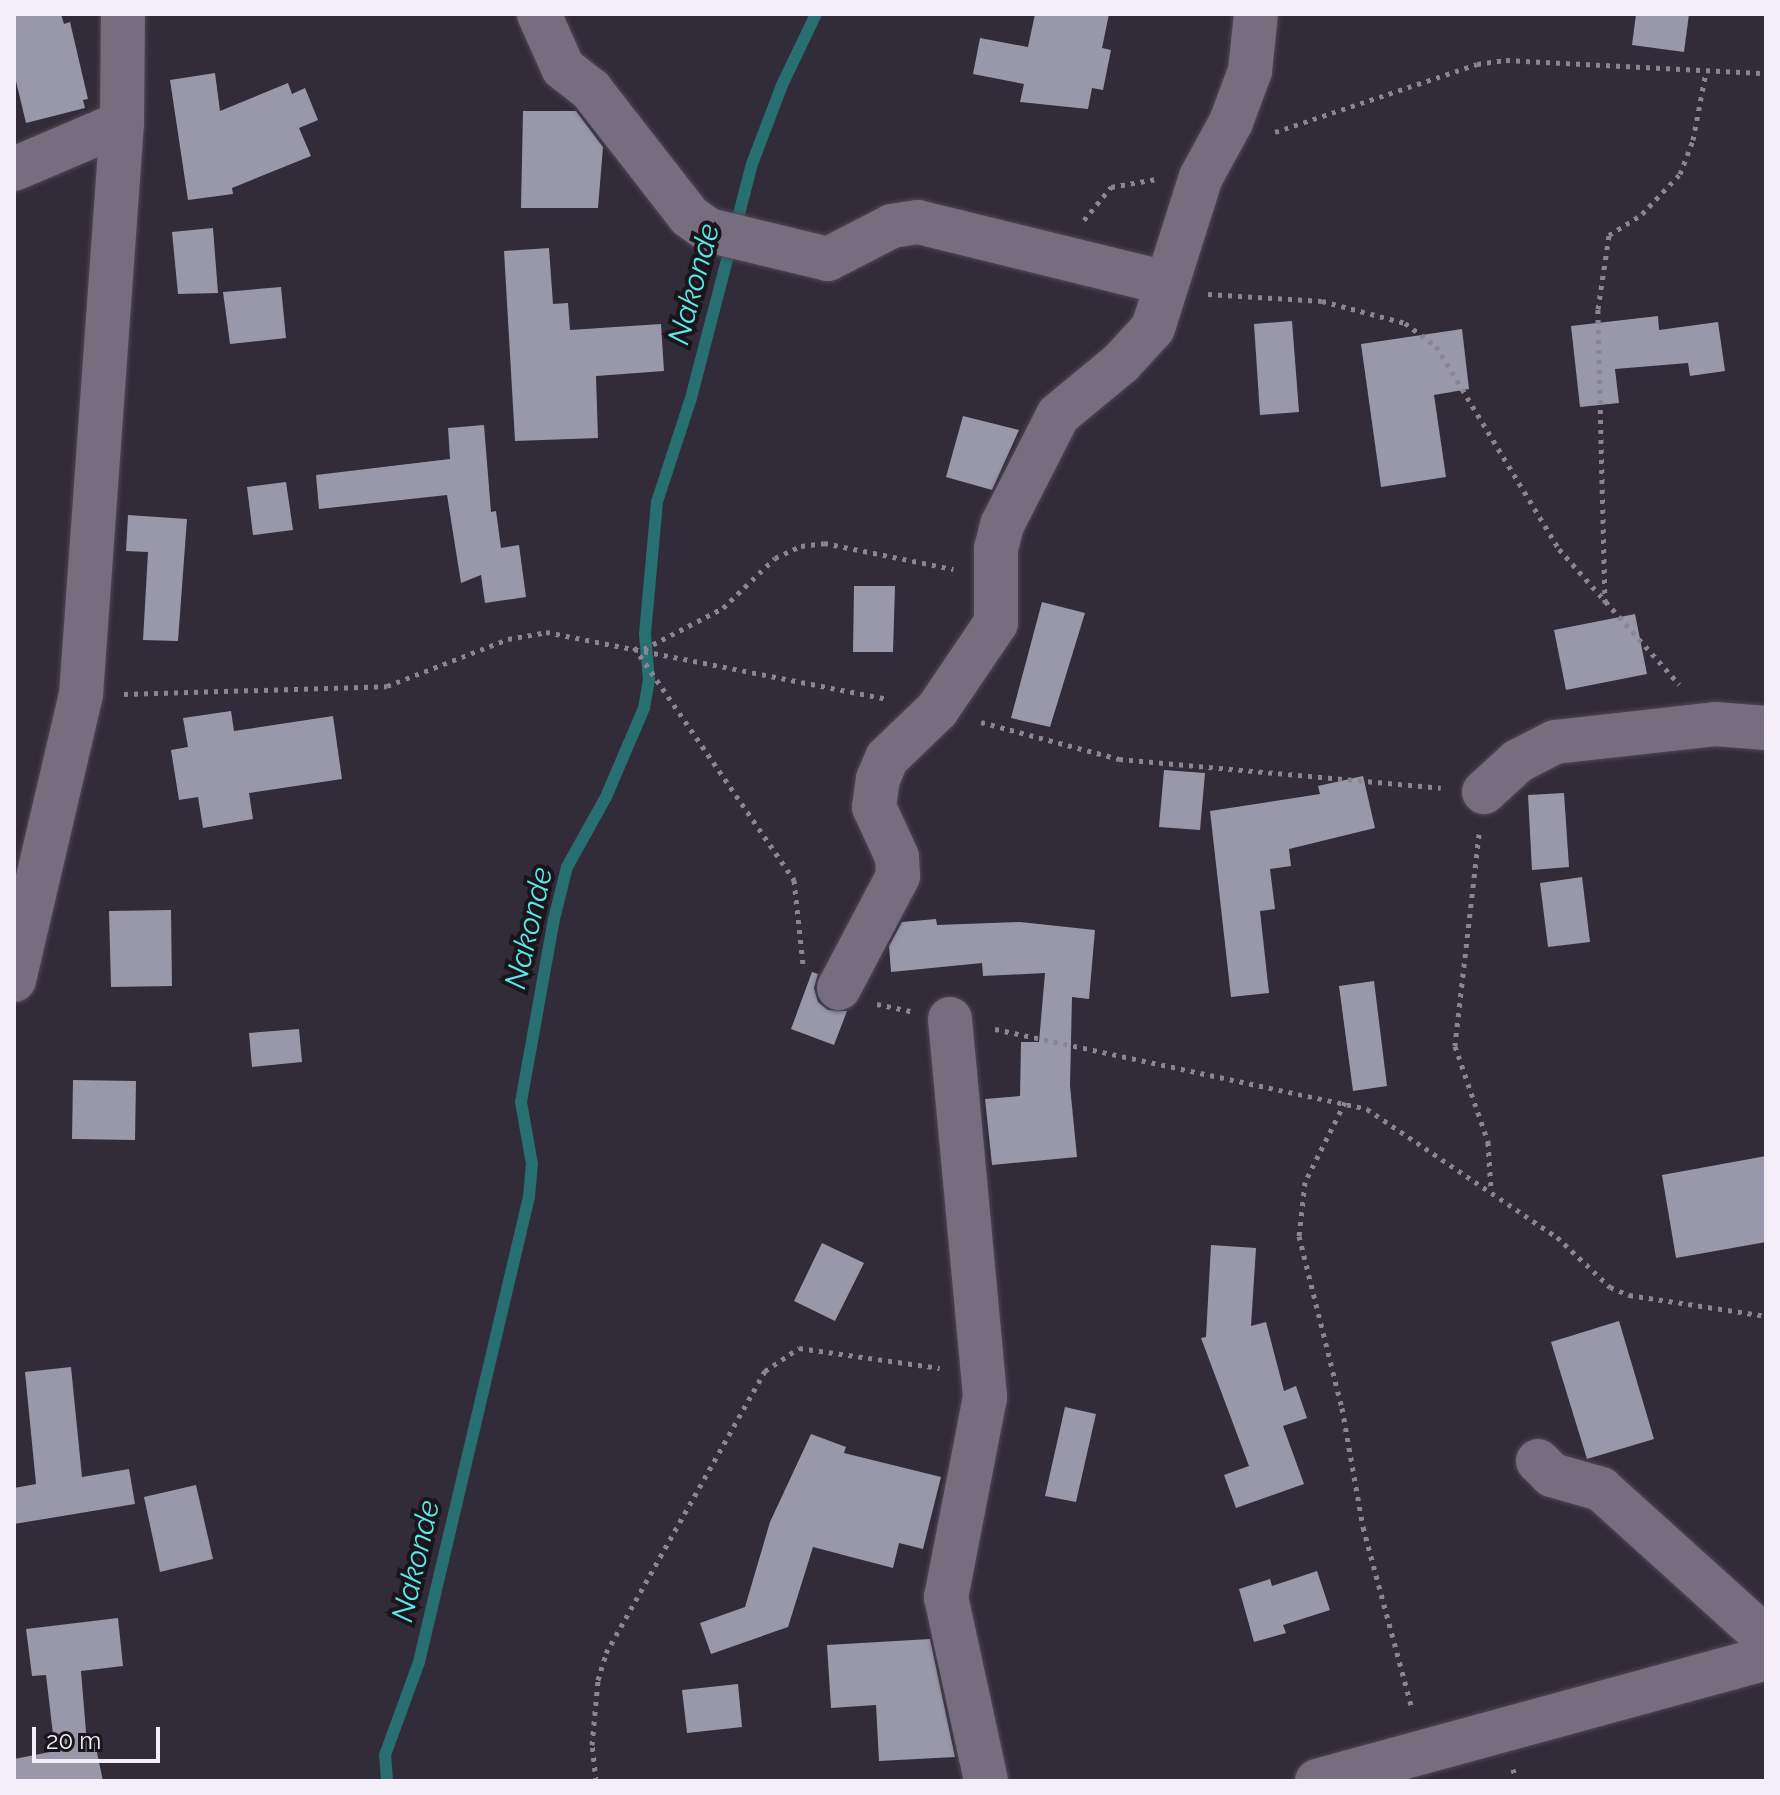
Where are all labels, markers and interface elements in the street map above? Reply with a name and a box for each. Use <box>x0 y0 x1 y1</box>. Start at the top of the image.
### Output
water label: Nakonde <box>661 220 727 348</box>
water label: Nakonde <box>498 864 560 992</box>
water label: Nakonde <box>385 1497 447 1625</box>
scale bar <box>36 1711 164 1761</box>
text: 20 m <box>46 1726 101 1755</box>

